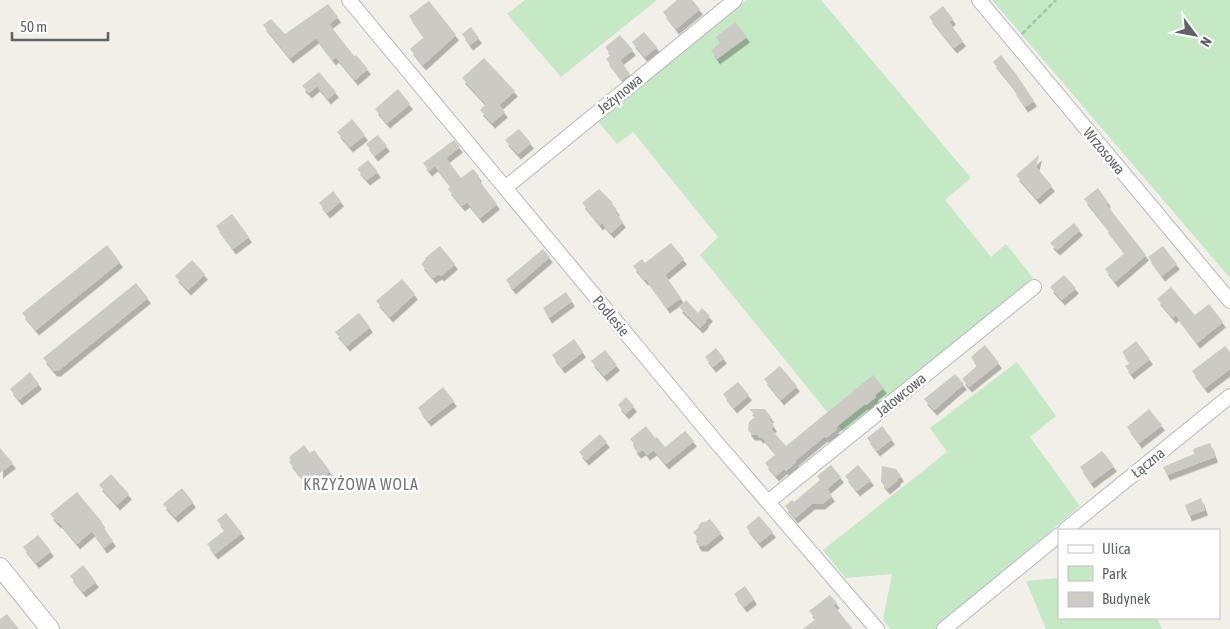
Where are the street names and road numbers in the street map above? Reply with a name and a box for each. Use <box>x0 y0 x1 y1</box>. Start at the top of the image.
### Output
street label: Jeżynowa <box>594 70 646 117</box>
street label: Wrzosowa <box>1080 124 1129 177</box>
street label: Podlesie <box>590 292 633 339</box>
street label: Jałowcowa <box>872 369 929 420</box>
street label: Łączna <box>1128 444 1168 481</box>

